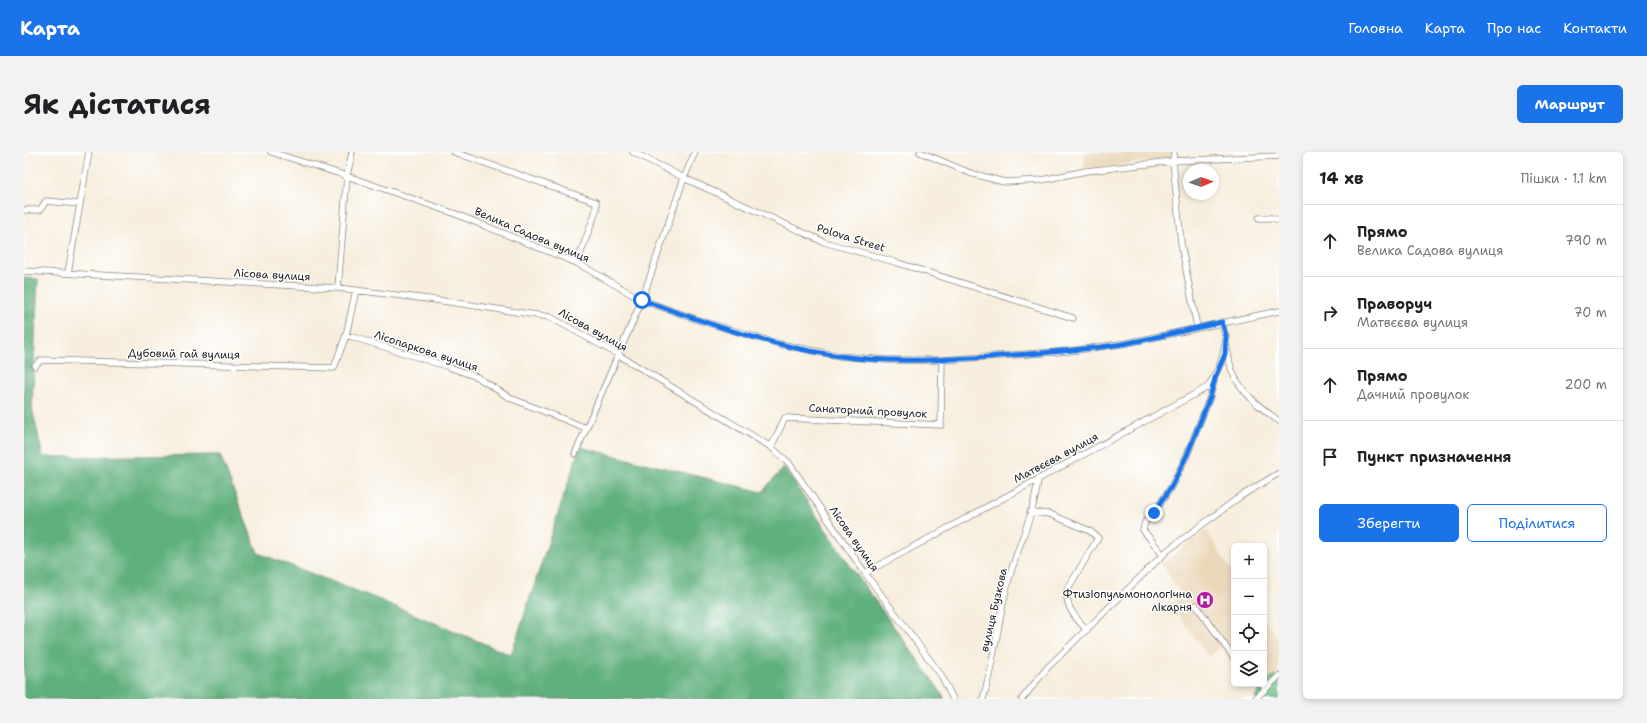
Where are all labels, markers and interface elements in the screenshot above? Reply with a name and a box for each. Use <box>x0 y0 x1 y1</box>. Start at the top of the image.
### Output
text: Карта <box>20 16 80 41</box>
text: Головна <box>1348 19 1403 37</box>
text: Карта <box>1425 19 1465 37</box>
text: Про нас <box>1487 19 1541 37</box>
text: Контакти <box>1563 19 1627 37</box>
text: Як дістатися <box>24 85 211 123</box>
button: Маршрут <box>1517 85 1623 123</box>
north arrow <box>1183 164 1219 200</box>
text: 14 хв <box>1319 167 1363 189</box>
text: Пішки · 1.1 km <box>1521 170 1607 187</box>
street label: Велика Садова вулиця <box>472 204 592 266</box>
street label: Polova Street <box>815 220 887 256</box>
text: Прямо <box>1357 222 1407 242</box>
icon: ahead <box>1319 230 1341 252</box>
text: 790 m <box>1565 232 1607 249</box>
text: Велика Садова вулиця <box>1357 242 1503 259</box>
street label: Лісова вулиця <box>233 266 311 284</box>
route start <box>633 291 651 309</box>
text: Праворуч <box>1357 294 1432 314</box>
icon: right <box>1319 302 1341 324</box>
text: 70 m <box>1573 304 1607 321</box>
street label: Лісова вулиця <box>556 305 630 355</box>
text: Матвєєва вулиця <box>1357 314 1468 331</box>
street label: Лісопаркова вулиця <box>372 327 480 375</box>
street label: Дубовий гай вулиця <box>128 346 240 362</box>
text: Прямо <box>1357 366 1407 386</box>
icon: ahead <box>1319 374 1341 396</box>
text: 200 m <box>1565 376 1607 393</box>
text: Дачний провулок <box>1357 386 1469 403</box>
street label: Санаторний провулок <box>808 400 928 422</box>
street label: Матвєєва вулиця <box>1011 429 1101 487</box>
icon: arrive <box>1319 446 1341 468</box>
text: Пункт призначення <box>1357 447 1512 467</box>
street label: Лісова вулиця <box>826 503 882 575</box>
route end <box>1145 504 1163 522</box>
button: Зберегти <box>1319 504 1459 542</box>
button: Поділитися <box>1467 504 1607 542</box>
map controls <box>1231 543 1267 687</box>
button: + <box>1231 543 1267 579</box>
street label: вулиця Бузкова <box>977 566 1011 653</box>
button: − <box>1231 579 1267 615</box>
place label: Фтизіопульмонологічна лікарня <box>1063 587 1192 615</box>
hospital icon: Фтизіопульмонологічна лікарня <box>1195 590 1215 610</box>
button: locate <box>1231 615 1267 651</box>
button: layers <box>1231 651 1267 687</box>

